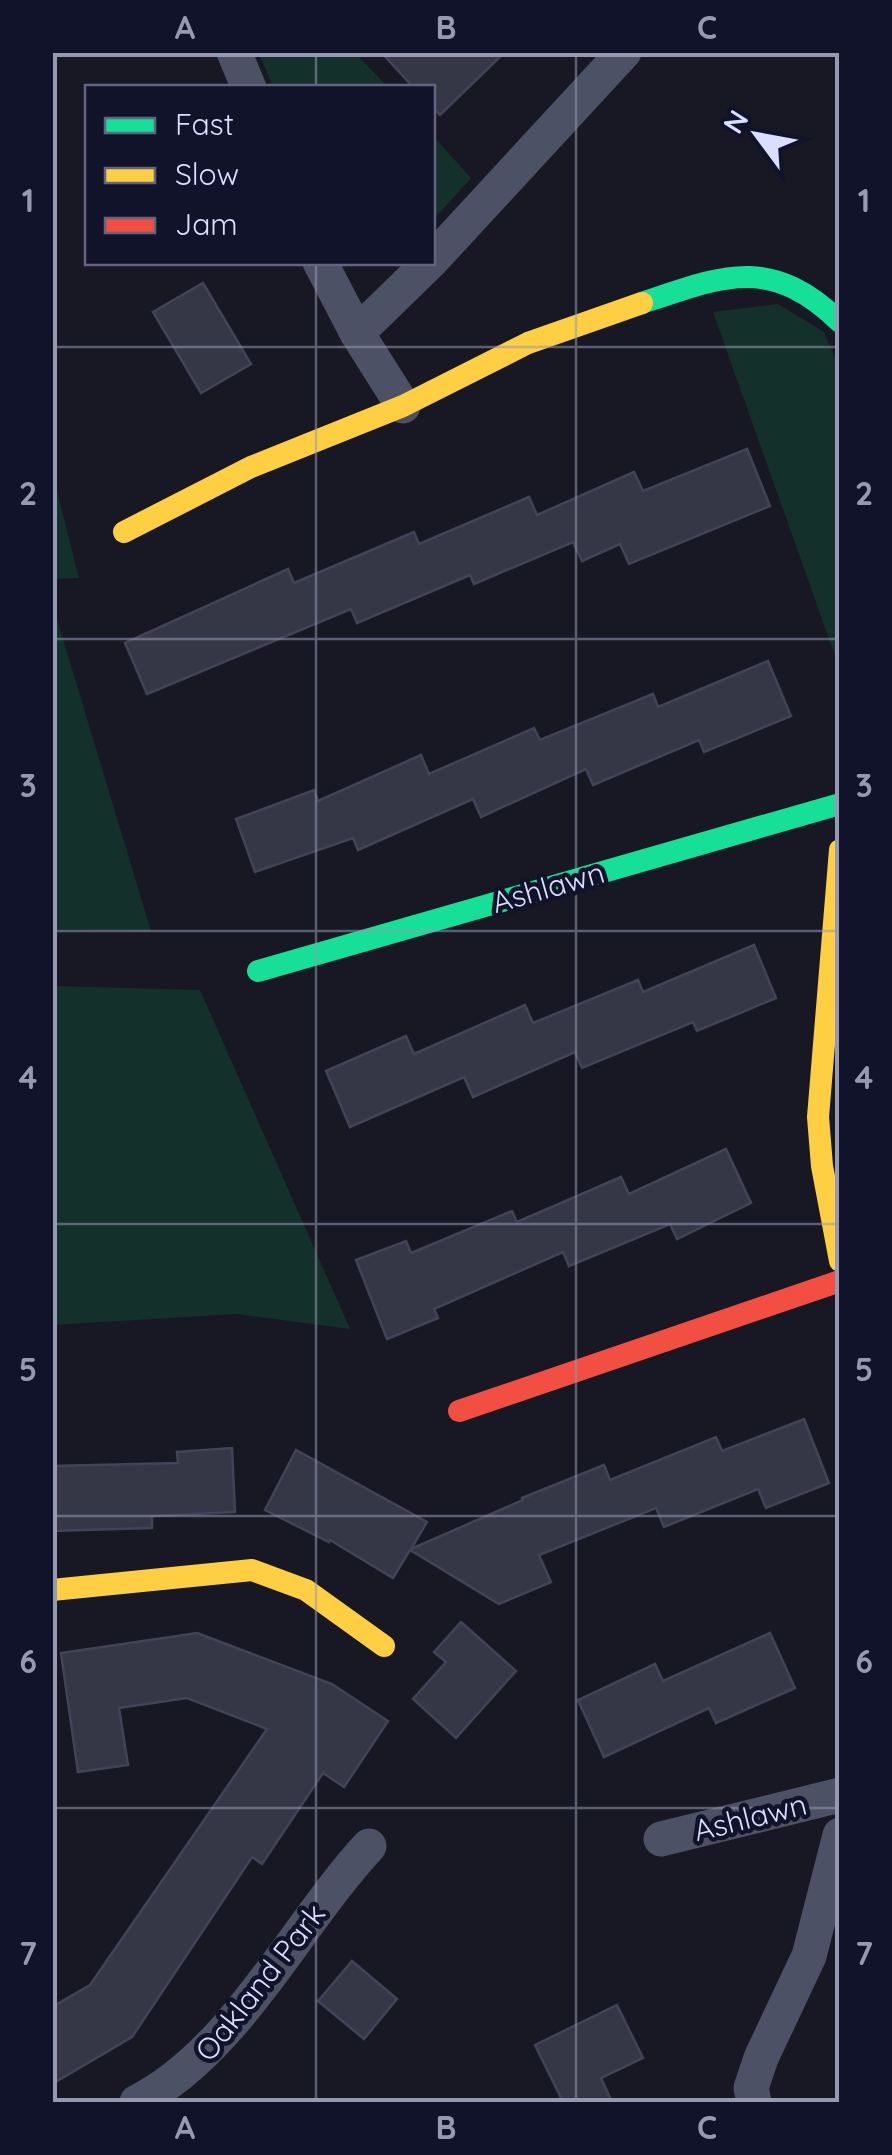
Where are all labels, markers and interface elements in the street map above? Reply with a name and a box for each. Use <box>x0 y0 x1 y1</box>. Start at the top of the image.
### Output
text: A <box>175 7 196 47</box>
text: B <box>436 7 456 47</box>
text: C <box>697 7 717 47</box>
legend <box>85 85 435 265</box>
north arrow <box>707 85 807 185</box>
text: N <box>715 103 756 139</box>
text: Fast <box>175 105 234 143</box>
text: Slow <box>175 155 239 193</box>
text: 1 <box>22 180 34 220</box>
text: 1 <box>858 180 870 220</box>
text: Jam <box>175 205 238 243</box>
text: 2 <box>19 473 37 513</box>
text: 2 <box>855 473 873 513</box>
text: 3 <box>19 765 37 805</box>
text: 3 <box>855 765 873 805</box>
street label: Ashlawn <box>487 853 609 921</box>
text: 4 <box>19 1057 38 1097</box>
text: 4 <box>855 1057 874 1097</box>
text: 5 <box>19 1349 37 1389</box>
text: 5 <box>855 1349 873 1389</box>
text: 6 <box>19 1641 37 1681</box>
text: 6 <box>855 1641 873 1681</box>
street label: Ashlawn <box>689 1785 811 1849</box>
street label: Oakland Park <box>187 1896 333 2068</box>
text: 7 <box>19 1933 37 1973</box>
text: 7 <box>855 1933 873 1973</box>
text: A <box>175 2107 196 2147</box>
text: B <box>436 2107 456 2147</box>
text: C <box>697 2107 717 2147</box>

